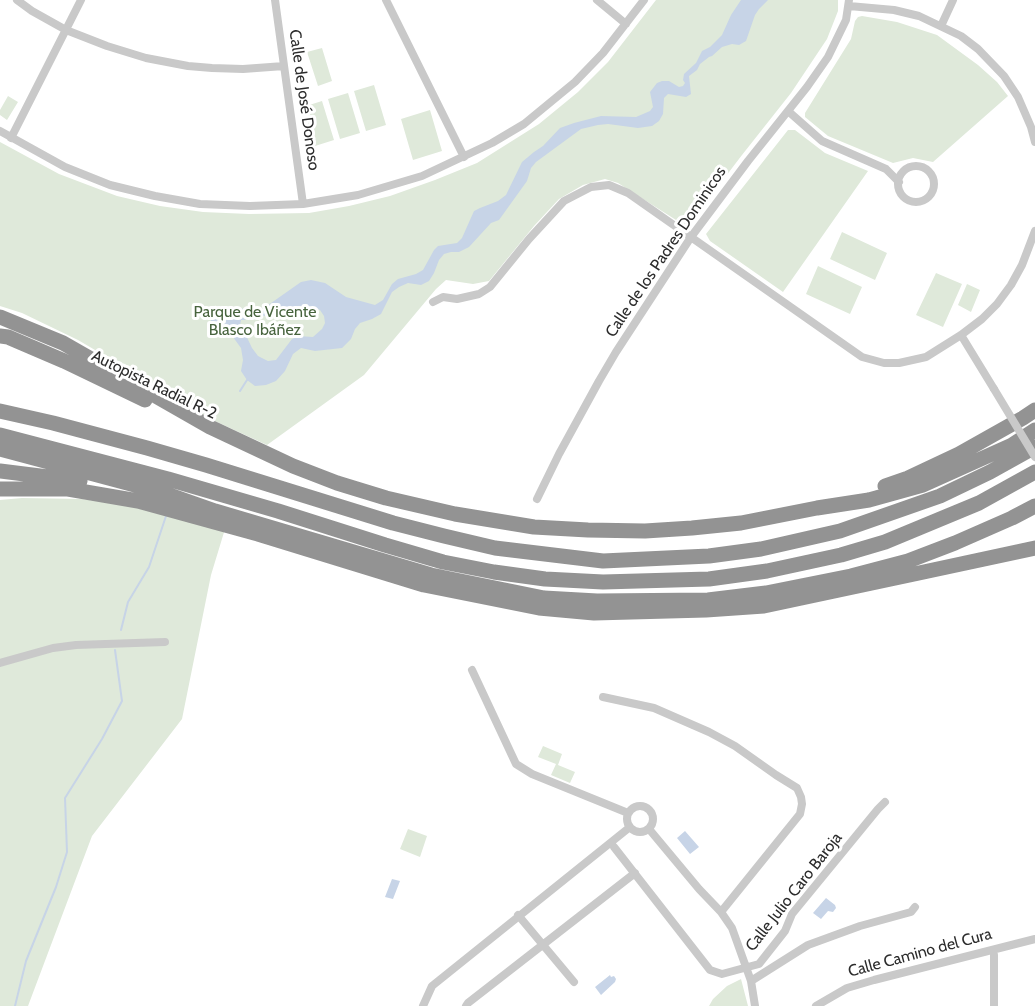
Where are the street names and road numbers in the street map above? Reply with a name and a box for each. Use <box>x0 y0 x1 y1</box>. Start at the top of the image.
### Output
street label: Calle de José Donoso <box>285 28 323 172</box>
street label: Calle de los Padres Dominicos <box>602 163 730 341</box>
street label: Autopista Radial R-2 <box>88 346 220 424</box>
street label: Calle Julio Caro Baroja <box>742 829 846 955</box>
street label: Calle Camino del Cura <box>846 925 994 981</box>

